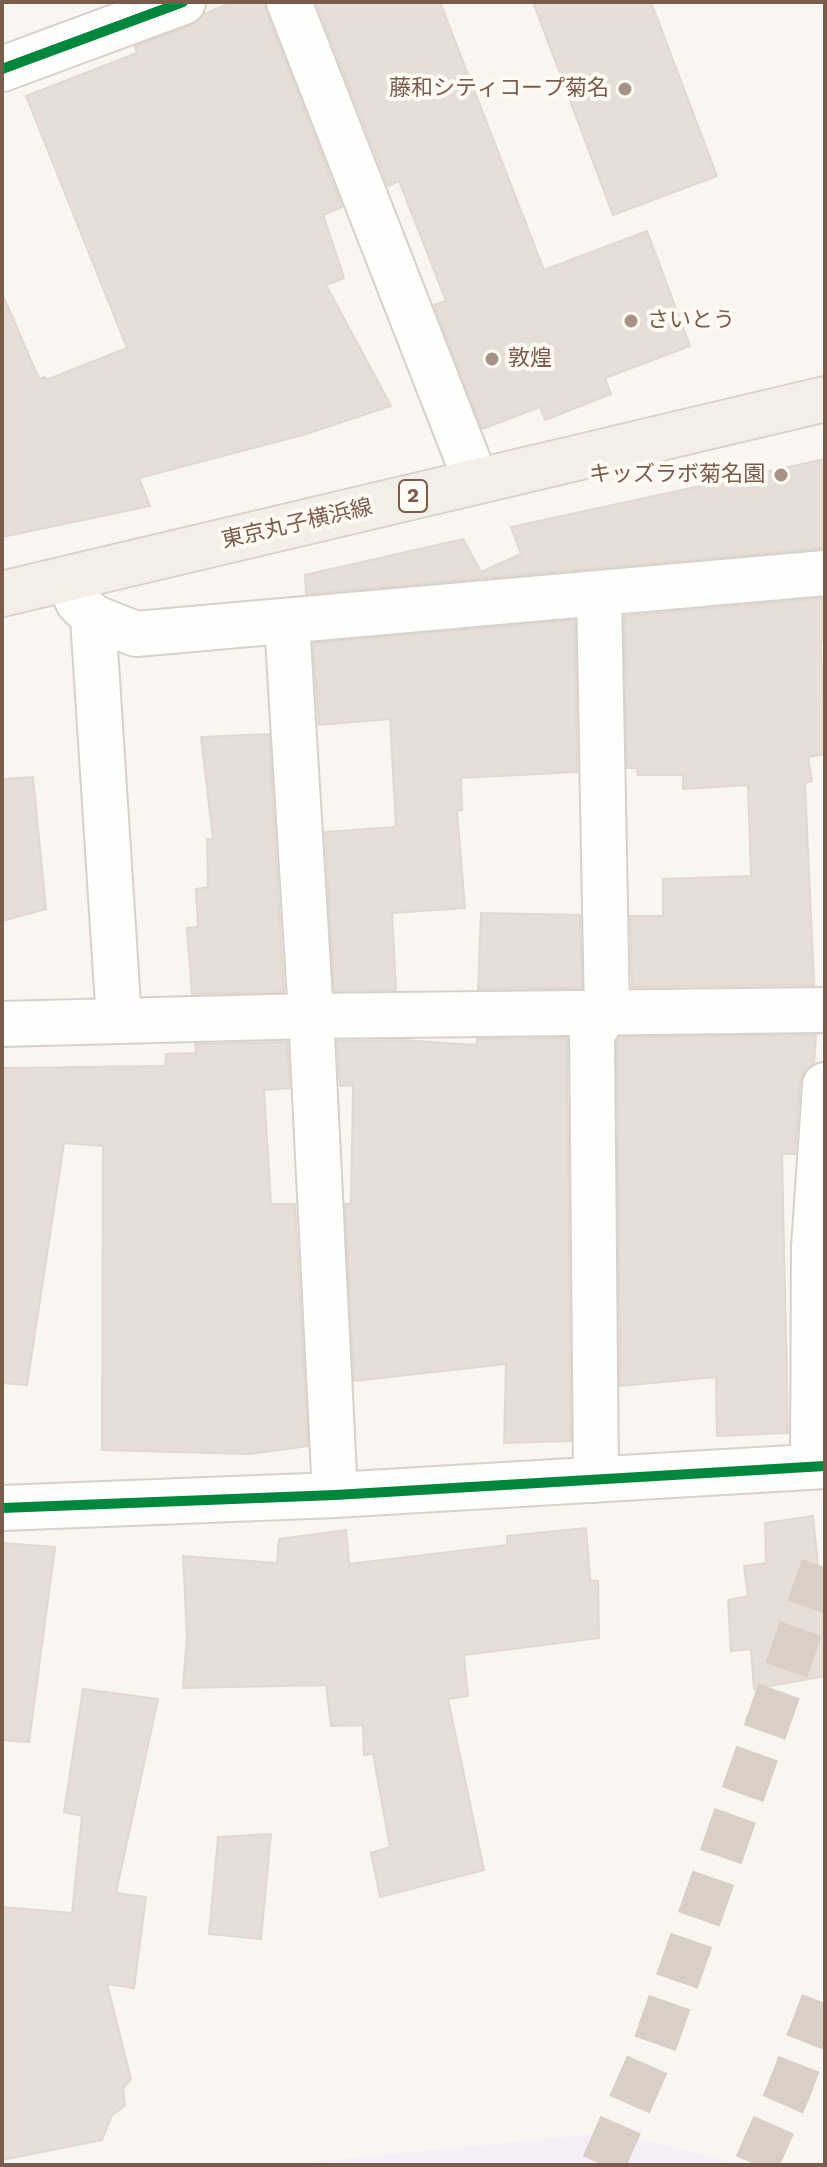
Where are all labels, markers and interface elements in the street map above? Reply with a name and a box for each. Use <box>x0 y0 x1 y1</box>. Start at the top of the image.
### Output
place label: 藤和シティコープ菊名 <box>389 76 609 102</box>
marker: 藤和シティコープ菊名 <box>616 80 634 98</box>
place label: さいとう <box>647 308 735 334</box>
marker: さいとう <box>622 312 640 330</box>
place label: 敦煌 <box>508 346 552 372</box>
marker: 敦煌 <box>483 350 501 368</box>
place label: キッズラボ菊名園 <box>589 462 765 488</box>
marker: キッズラボ菊名園 <box>772 466 790 484</box>
road number: 2 <box>399 480 427 512</box>
street label: 東京丸子横浜線 <box>219 494 375 554</box>

